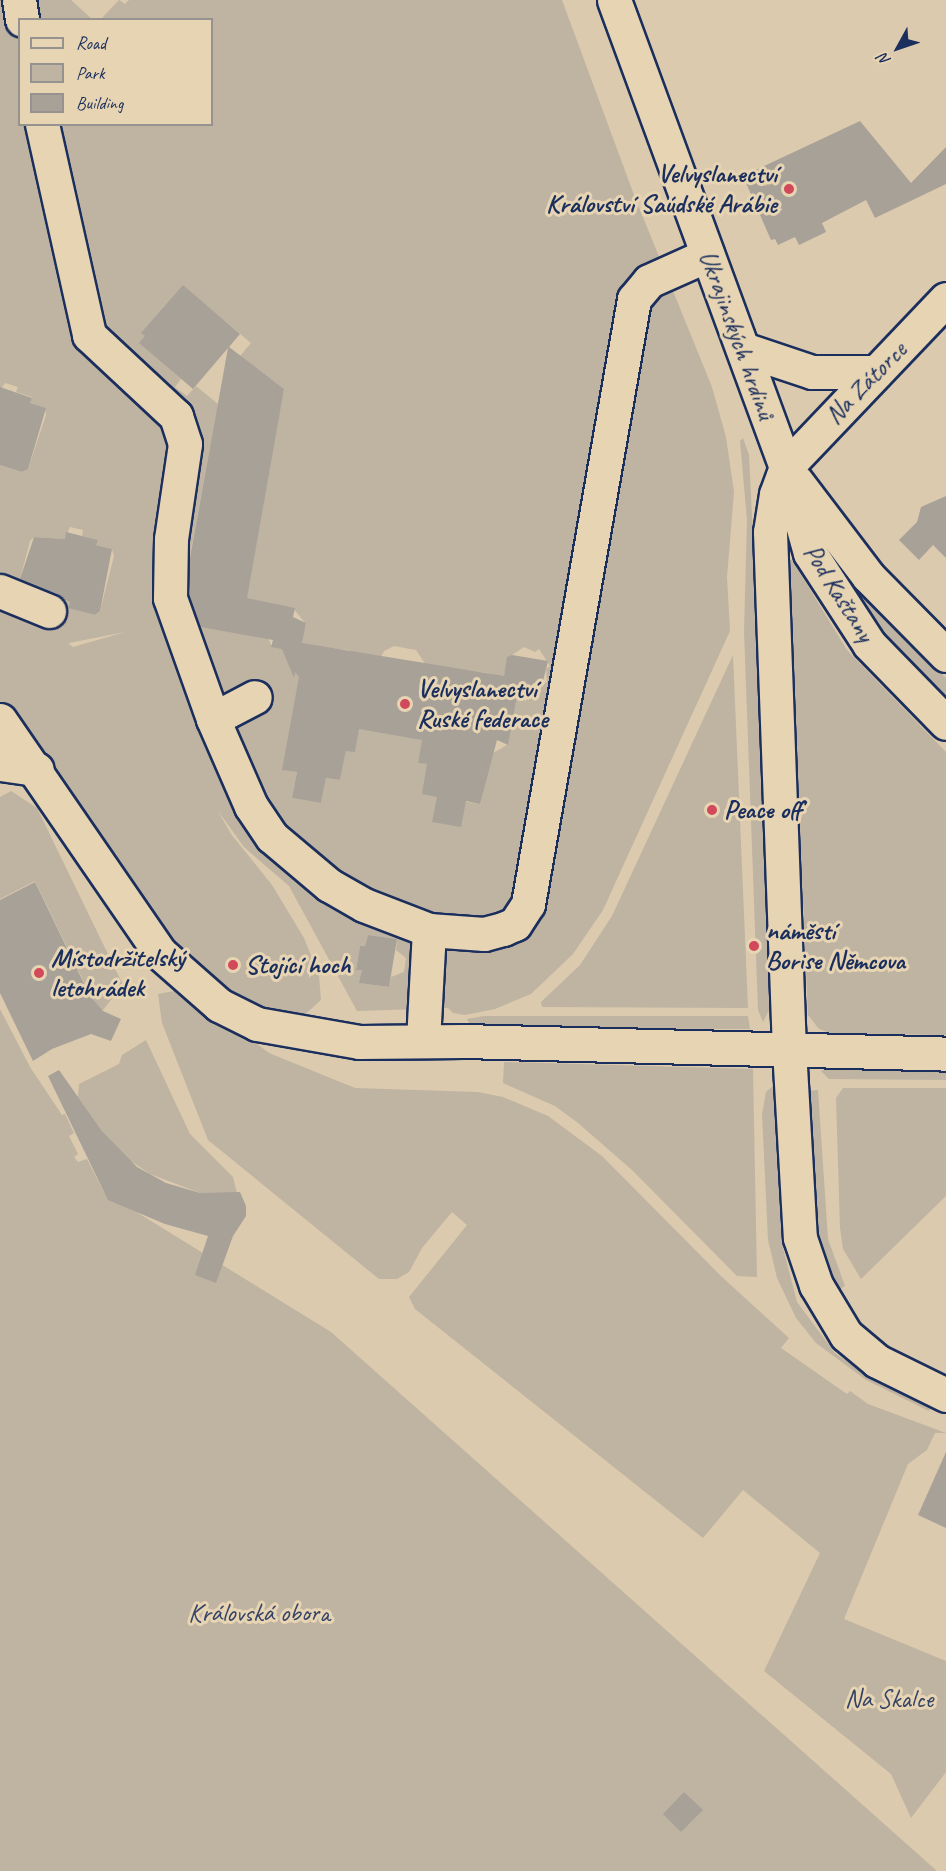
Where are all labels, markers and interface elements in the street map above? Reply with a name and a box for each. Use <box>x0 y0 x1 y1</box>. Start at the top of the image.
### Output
legend <box>18 18 213 126</box>
north arrow <box>868 18 928 78</box>
text: Road <box>76 32 106 54</box>
text: N <box>873 49 895 70</box>
text: Park <box>76 62 105 84</box>
text: Building <box>76 92 123 114</box>
place label: Velvyslanectví Království Saúdské Arábie <box>546 158 777 219</box>
marker: Velvyslanectví Království Saúdské Arábie <box>782 182 796 196</box>
street label: Ukrajinských hrdinů <box>692 246 782 424</box>
street label: Na Zátorce <box>819 335 913 431</box>
street label: Pod Kaštany <box>797 538 881 648</box>
place label: Velvyslanectví Ruské federace <box>417 673 548 734</box>
marker: Velvyslanectví Ruské federace <box>398 697 412 711</box>
place label: Peace off <box>724 794 802 826</box>
marker: Peace off <box>705 803 719 817</box>
place label: náměstí Borise Němcova <box>766 915 905 976</box>
marker: náměstí Borise Němcova <box>747 939 761 953</box>
place label: Místodržitelský letohrádek <box>51 942 185 1004</box>
place label: Stojící hoch <box>245 949 351 981</box>
marker: Stojící hoch <box>226 958 240 972</box>
marker: Místodržitelský letohrádek <box>32 966 46 980</box>
park label: Královská obora <box>188 1597 330 1629</box>
park label: Na Skalce <box>844 1683 934 1715</box>

